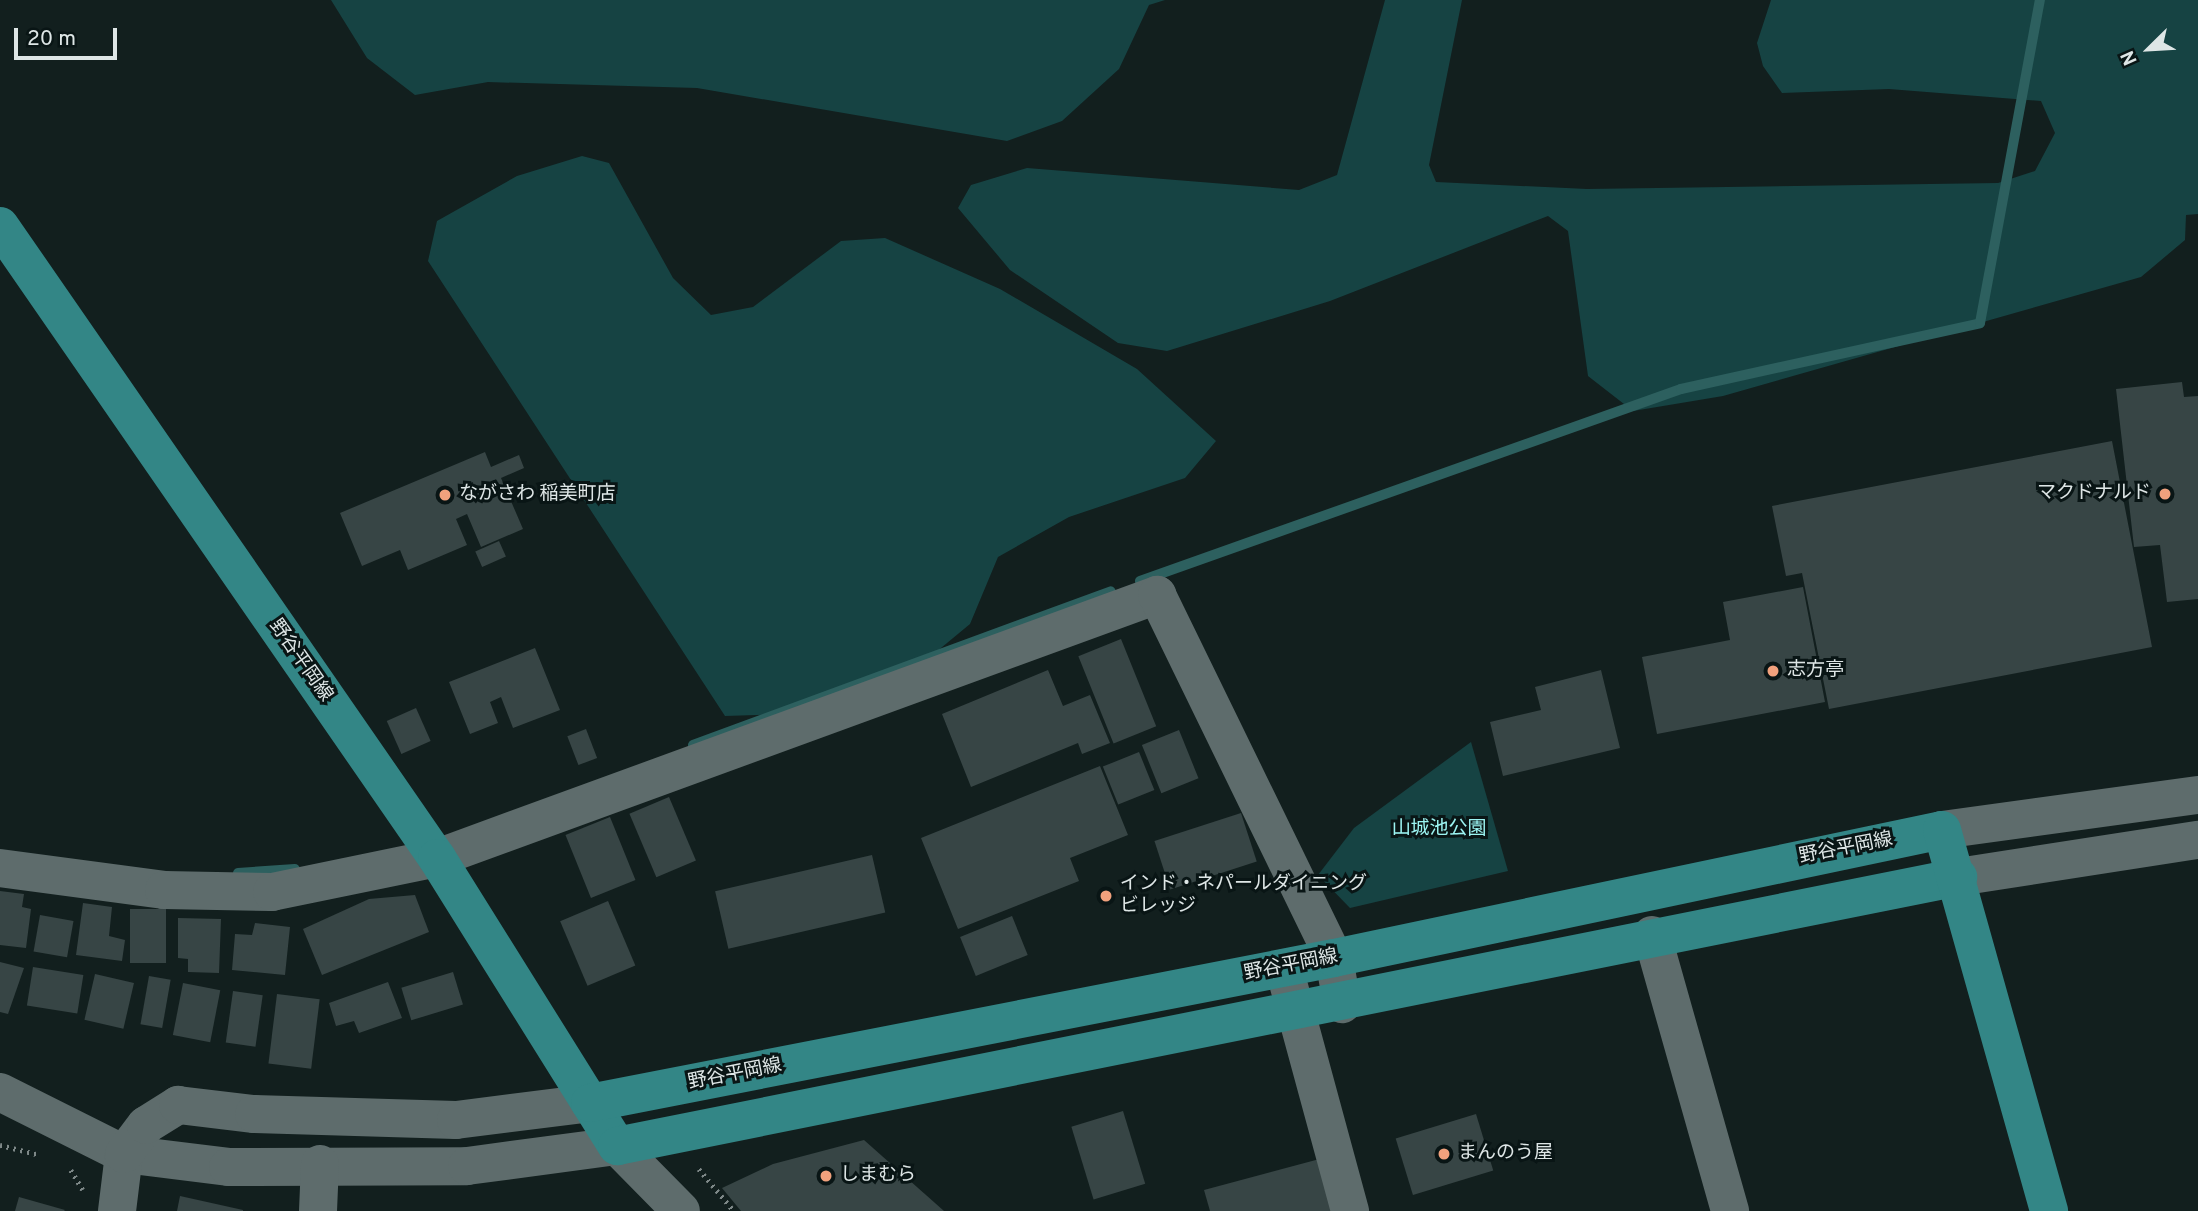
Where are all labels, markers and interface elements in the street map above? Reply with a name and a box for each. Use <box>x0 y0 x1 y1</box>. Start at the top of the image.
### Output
scale bar <box>18 14 121 58</box>
north arrow <box>2114 14 2184 84</box>
text: 20 m <box>27 26 76 53</box>
text: N <box>2116 46 2144 69</box>
place label: マクドナルド <box>2037 483 2151 505</box>
place label: ながさわ 稲美町店 <box>459 484 615 506</box>
marker: マクドナルド <box>2157 486 2173 502</box>
marker: ながさわ 稲美町店 <box>437 487 453 503</box>
street label: 野谷平岡線 <box>263 616 337 706</box>
place label: 志方亭 <box>1787 660 1844 682</box>
marker: 志方亭 <box>1765 663 1781 679</box>
park label: 山城池公園 <box>1392 819 1486 841</box>
street label: 野谷平岡線 <box>1797 829 1895 869</box>
place label: インド・ネパールダイニング ビレッジ <box>1120 874 1367 918</box>
marker: インド・ネパールダイニング ビレッジ <box>1098 888 1114 904</box>
street label: 野谷平岡線 <box>1242 946 1340 986</box>
street label: 野谷平岡線 <box>686 1055 784 1095</box>
place label: まんのう屋 <box>1458 1143 1553 1165</box>
marker: まんのう屋 <box>1436 1146 1452 1162</box>
place label: しまむら <box>840 1165 916 1187</box>
marker: しまむら <box>818 1168 834 1184</box>

